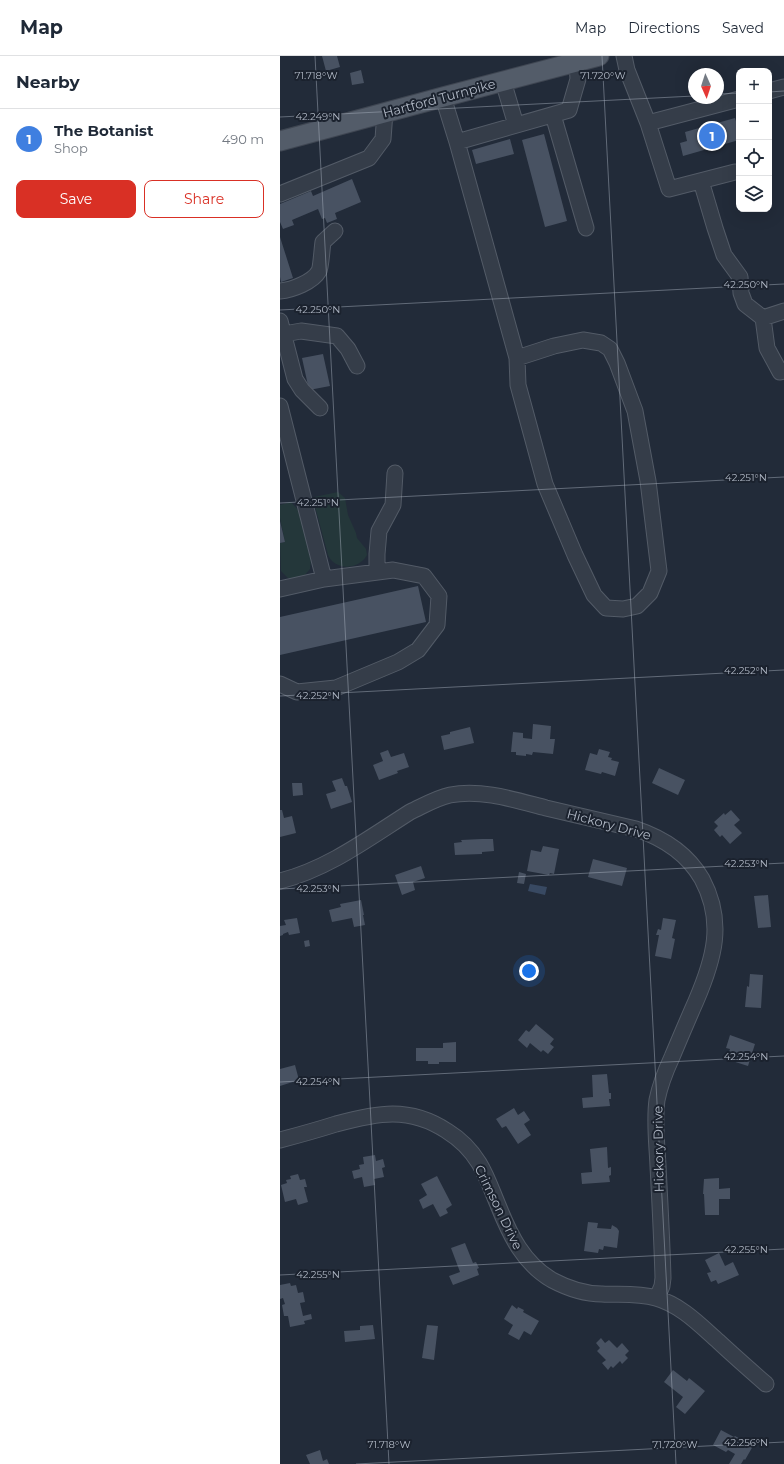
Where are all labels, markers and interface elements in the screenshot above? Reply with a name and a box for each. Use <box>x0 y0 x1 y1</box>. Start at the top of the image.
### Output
text: Map <box>20 16 63 39</box>
text: Map <box>575 19 606 37</box>
text: Directions <box>628 19 700 37</box>
text: Saved <box>722 19 764 37</box>
north arrow <box>688 68 724 104</box>
map controls <box>736 68 772 212</box>
button: + <box>736 68 772 104</box>
text: 71.718°W <box>294 69 338 82</box>
text: 71.720°W <box>580 69 626 82</box>
text: Nearby <box>16 72 80 92</box>
street label: Hartford Turnpike <box>381 75 497 121</box>
button: − <box>736 104 772 140</box>
text: 42.249°N <box>295 110 341 123</box>
text: The Botanist <box>54 121 154 140</box>
pin: 1 <box>699 121 725 151</box>
text: 1 <box>26 131 32 147</box>
text: 490 m <box>222 131 264 147</box>
text: Shop <box>54 140 88 156</box>
button: locate <box>736 140 772 176</box>
button: layers <box>736 176 772 212</box>
button: Save <box>16 180 136 218</box>
button: Share <box>144 180 264 218</box>
text: 42.250°N <box>724 278 768 291</box>
text: 42.250°N <box>296 303 340 316</box>
text: 42.251°N <box>725 471 767 484</box>
text: 42.251°N <box>297 496 339 509</box>
text: 42.252°N <box>724 664 768 677</box>
text: 42.252°N <box>296 689 340 702</box>
street label: Hickory Drive <box>565 805 653 843</box>
text: 42.253°N <box>724 857 768 870</box>
text: 42.253°N <box>296 882 340 895</box>
your location <box>519 961 539 981</box>
text: 42.254°N <box>724 1050 768 1063</box>
text: 42.254°N <box>296 1075 340 1088</box>
street label: Hickory Drive <box>649 1105 667 1192</box>
street label: Crimson Drive <box>472 1162 526 1252</box>
text: 42.255°N <box>724 1243 768 1256</box>
text: 42.255°N <box>296 1268 340 1281</box>
text: 42.256°N <box>724 1436 768 1449</box>
text: 71.718°W <box>367 1438 411 1451</box>
text: 71.720°W <box>652 1438 698 1451</box>

